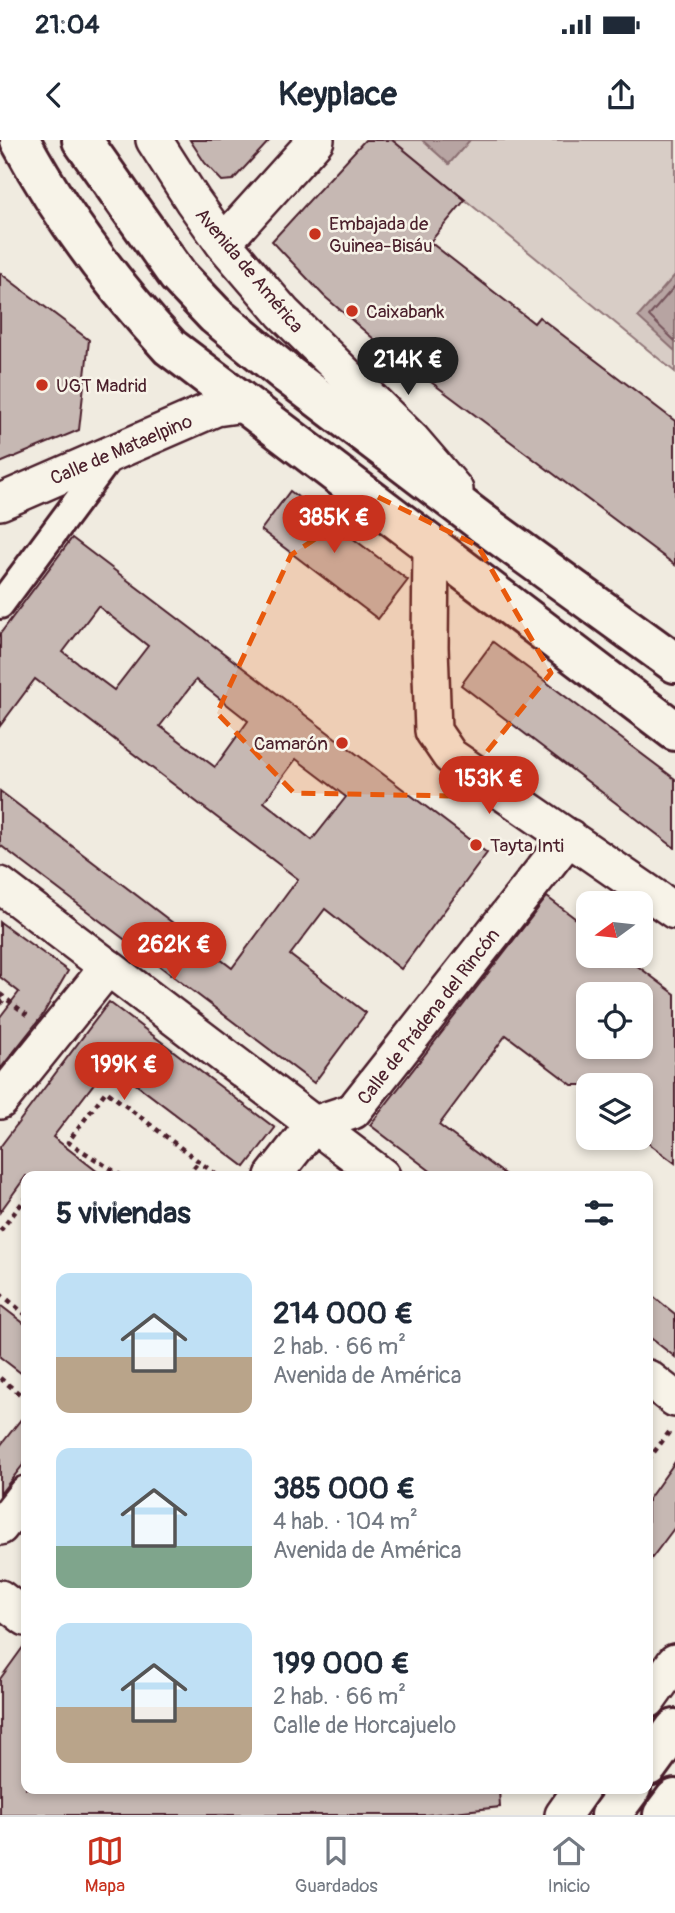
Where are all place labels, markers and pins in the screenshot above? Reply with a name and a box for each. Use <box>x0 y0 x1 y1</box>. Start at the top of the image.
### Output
place label: Embajada de Guinea-Bisáu <box>329 212 432 258</box>
marker: Embajada de Guinea-Bisáu <box>307 226 323 242</box>
place label: Caixabank <box>366 300 445 324</box>
marker: Caixabank <box>344 303 360 319</box>
pin: 214K € <box>351 338 465 397</box>
place label: UGT Madrid <box>56 374 147 398</box>
marker: UGT Madrid <box>34 377 50 393</box>
pin: 385K € <box>277 496 391 555</box>
place label: Camarón <box>254 732 328 756</box>
marker: Camarón <box>334 735 350 751</box>
pin: 153K € <box>432 756 546 816</box>
place label: Tayta Inti <box>490 834 564 858</box>
marker: Tayta Inti <box>468 837 484 853</box>
pin: 262K € <box>117 922 231 982</box>
pin: 199K € <box>67 1042 181 1102</box>

